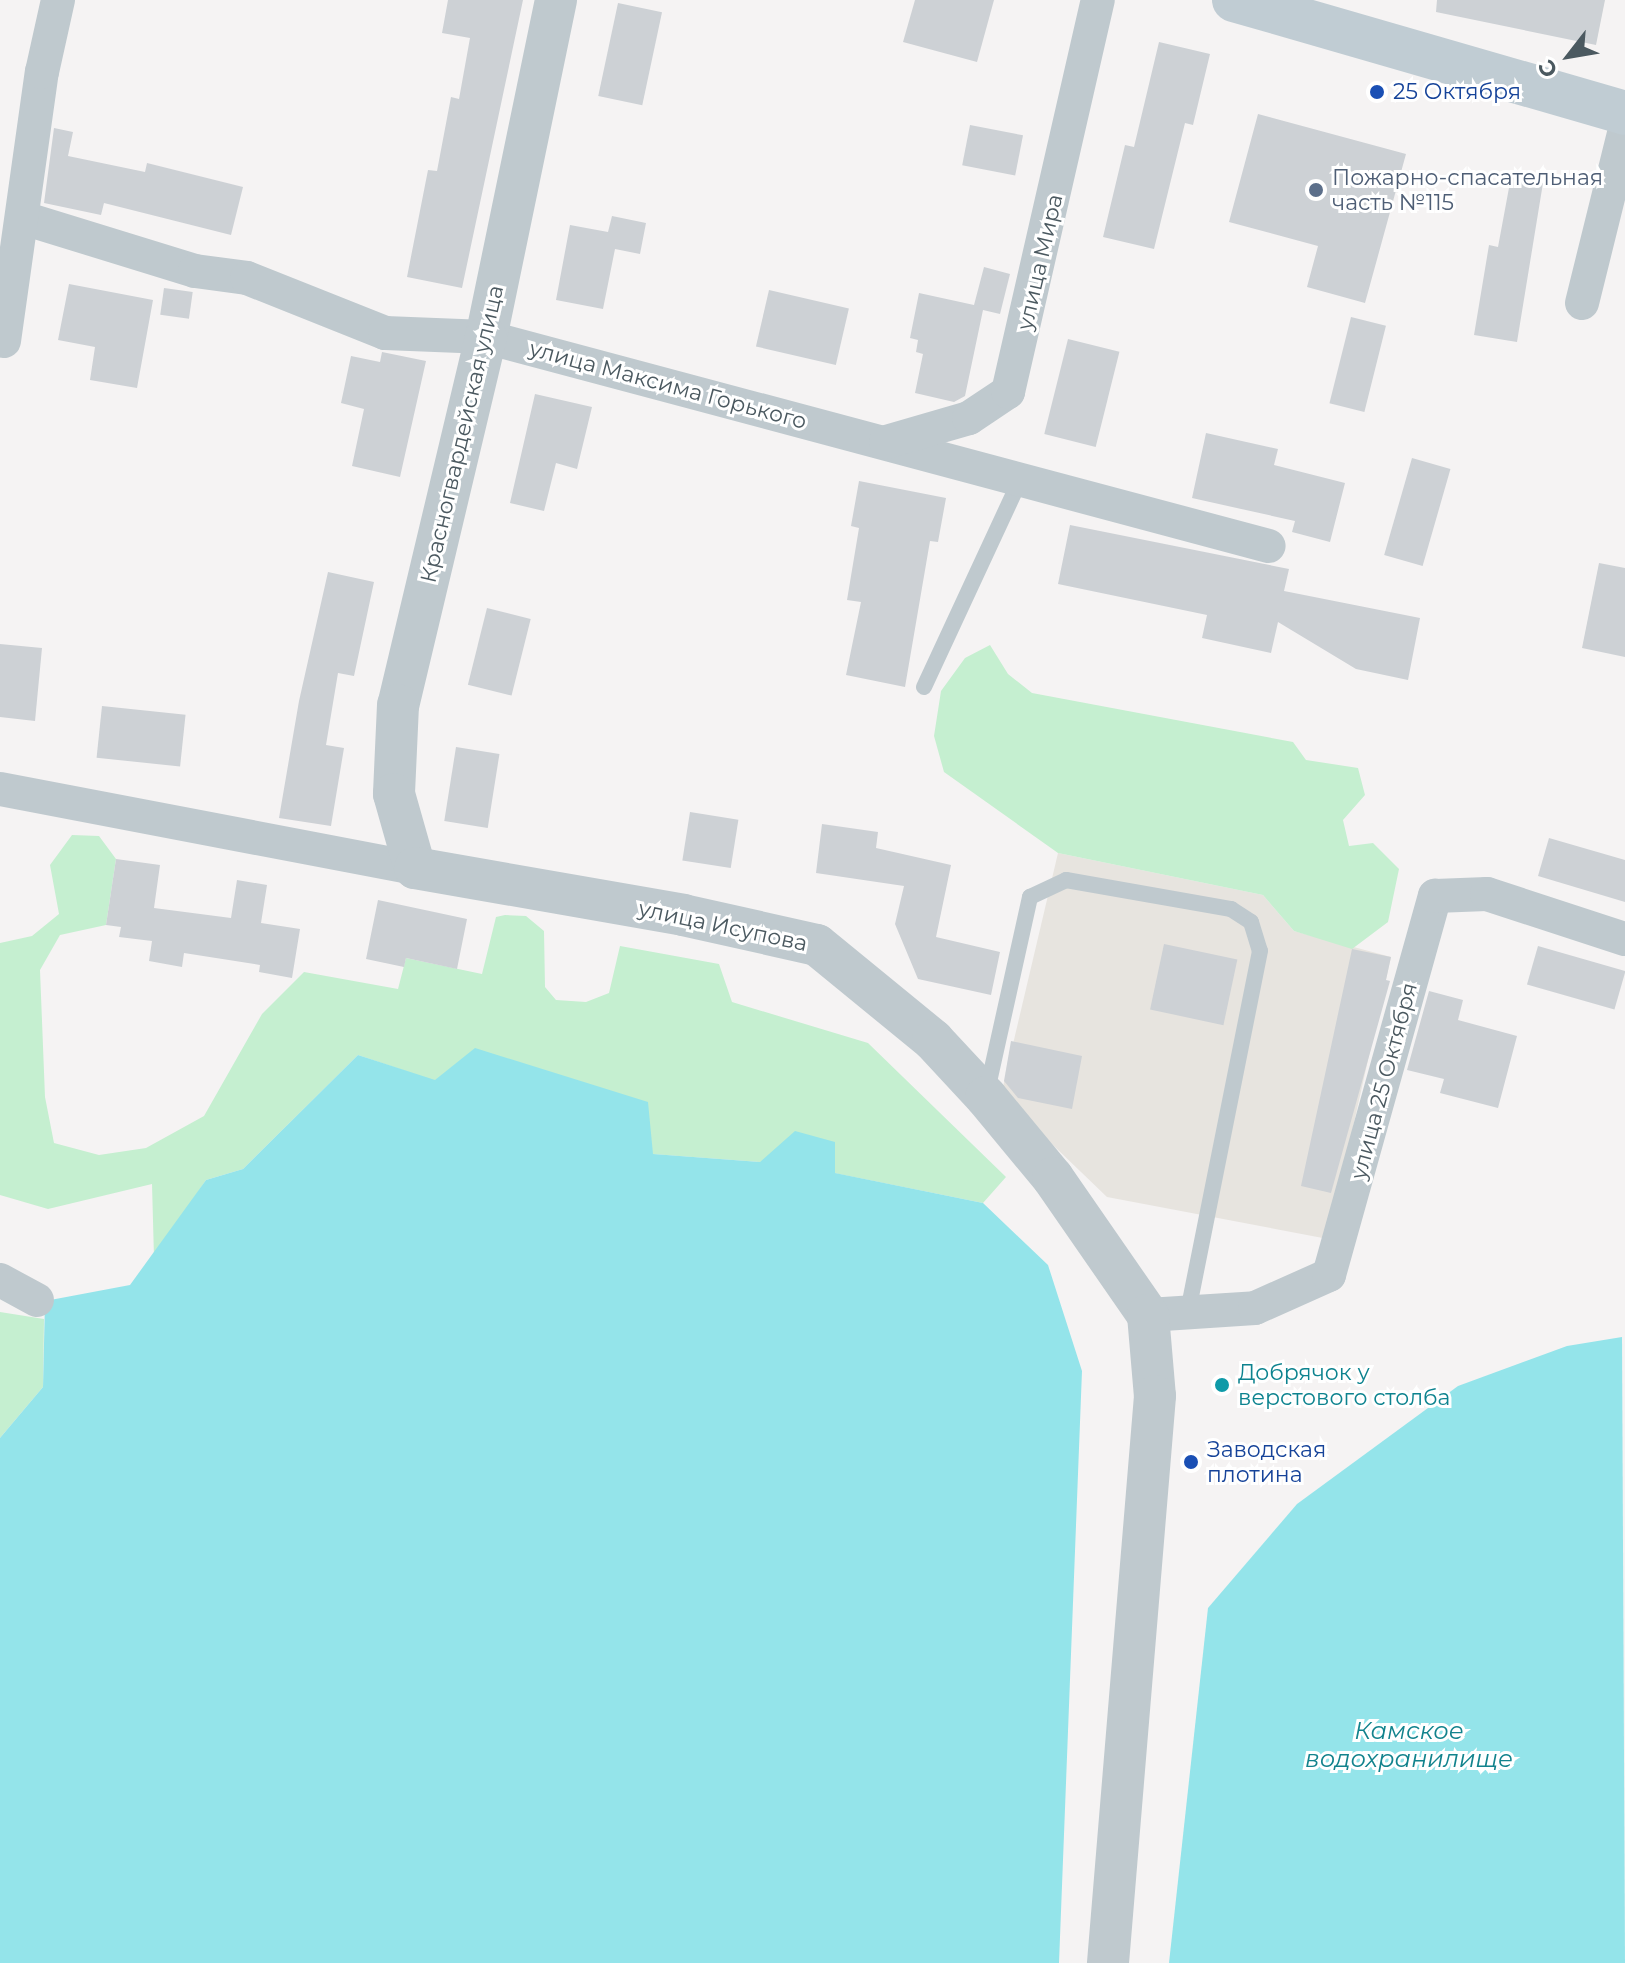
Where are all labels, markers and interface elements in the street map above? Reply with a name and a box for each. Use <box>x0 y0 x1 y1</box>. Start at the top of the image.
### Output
north arrow <box>1529 16 1609 96</box>
text: С <box>1532 55 1564 82</box>
place label: 25 Октября <box>1393 79 1521 105</box>
marker: 25 Октября <box>1368 83 1386 101</box>
place label: Пожарно-спасательная часть №115 <box>1332 164 1603 216</box>
marker: Пожарно-спасательная часть №115 <box>1307 181 1325 199</box>
street label: улица Мира <box>1012 192 1068 332</box>
street label: Красногвардейская улица <box>415 283 509 585</box>
street label: улица Максима Горького <box>526 335 810 435</box>
street label: улица Исупова <box>636 895 810 957</box>
street label: улица 25 Октября <box>1345 980 1423 1182</box>
place label: Добрячок у верстового столба <box>1238 1359 1450 1410</box>
marker: Добрячок у верстового столба <box>1213 1376 1231 1394</box>
place label: Заводская плотина <box>1207 1436 1326 1488</box>
marker: Заводская плотина <box>1182 1453 1200 1471</box>
water label: Камское водохранилище <box>1305 1717 1513 1773</box>

